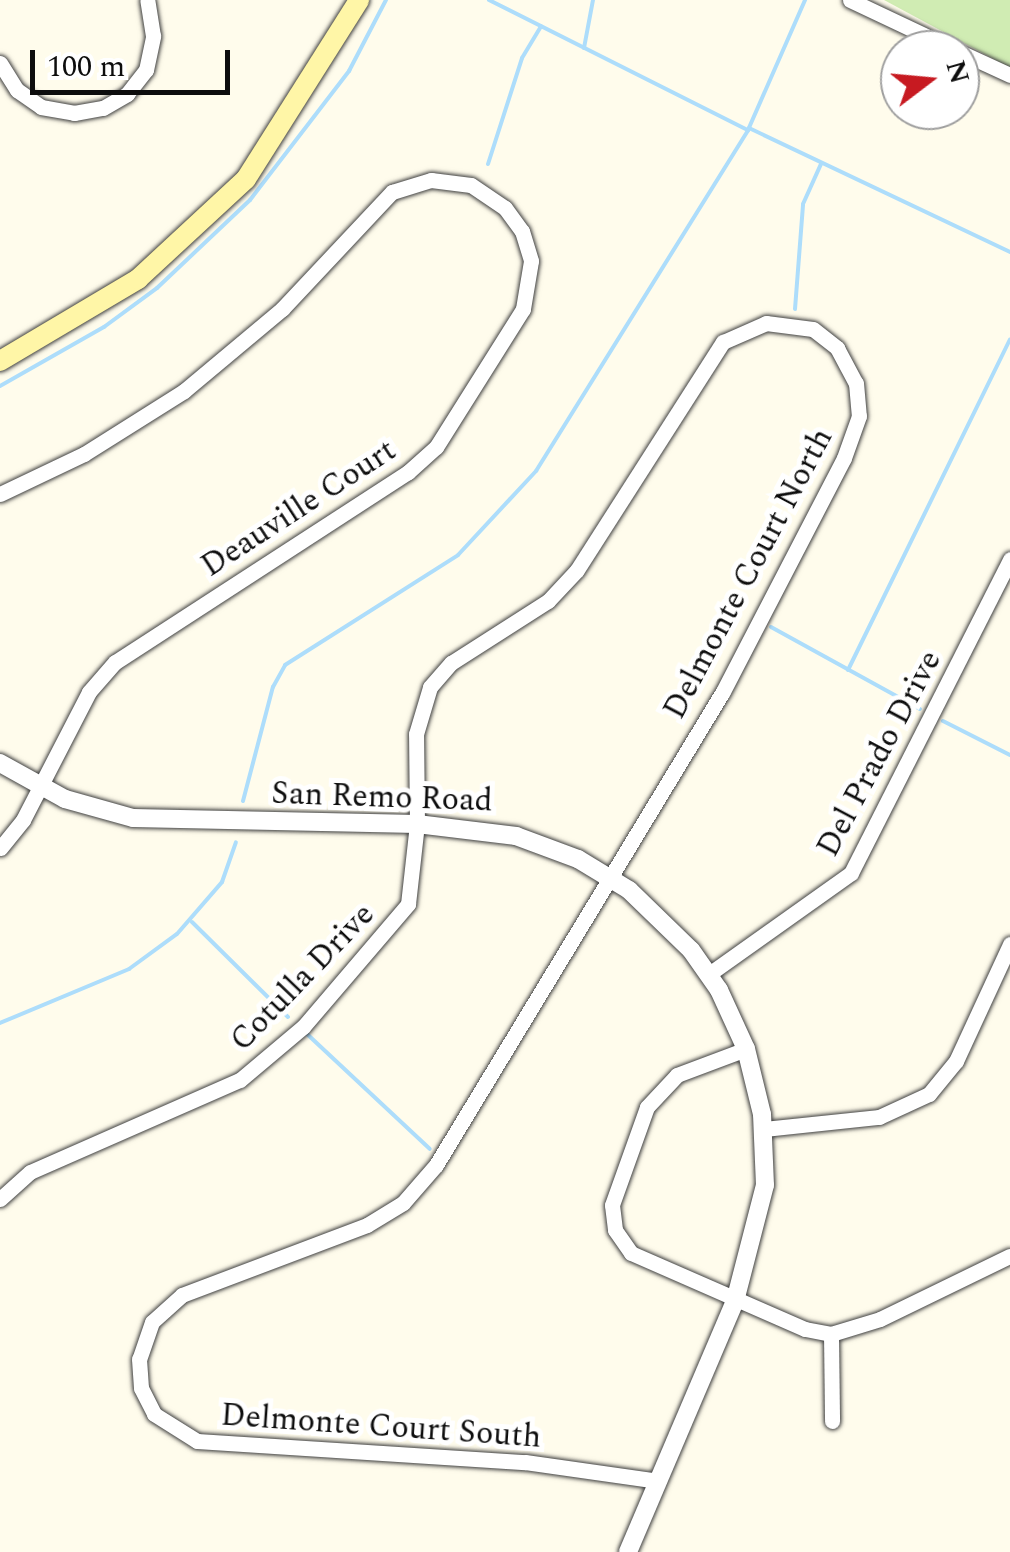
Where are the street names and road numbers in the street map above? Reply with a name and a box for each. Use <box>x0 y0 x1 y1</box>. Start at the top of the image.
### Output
street label: Delmonte Court North <box>656 422 842 726</box>
street label: Deauville Court <box>195 432 403 586</box>
street label: Del Prado Drive <box>810 644 950 864</box>
street label: San Remo Road <box>271 775 493 821</box>
street label: Cotulla Drive <box>223 896 383 1060</box>
street label: Delmonte Court South <box>219 1397 543 1457</box>

